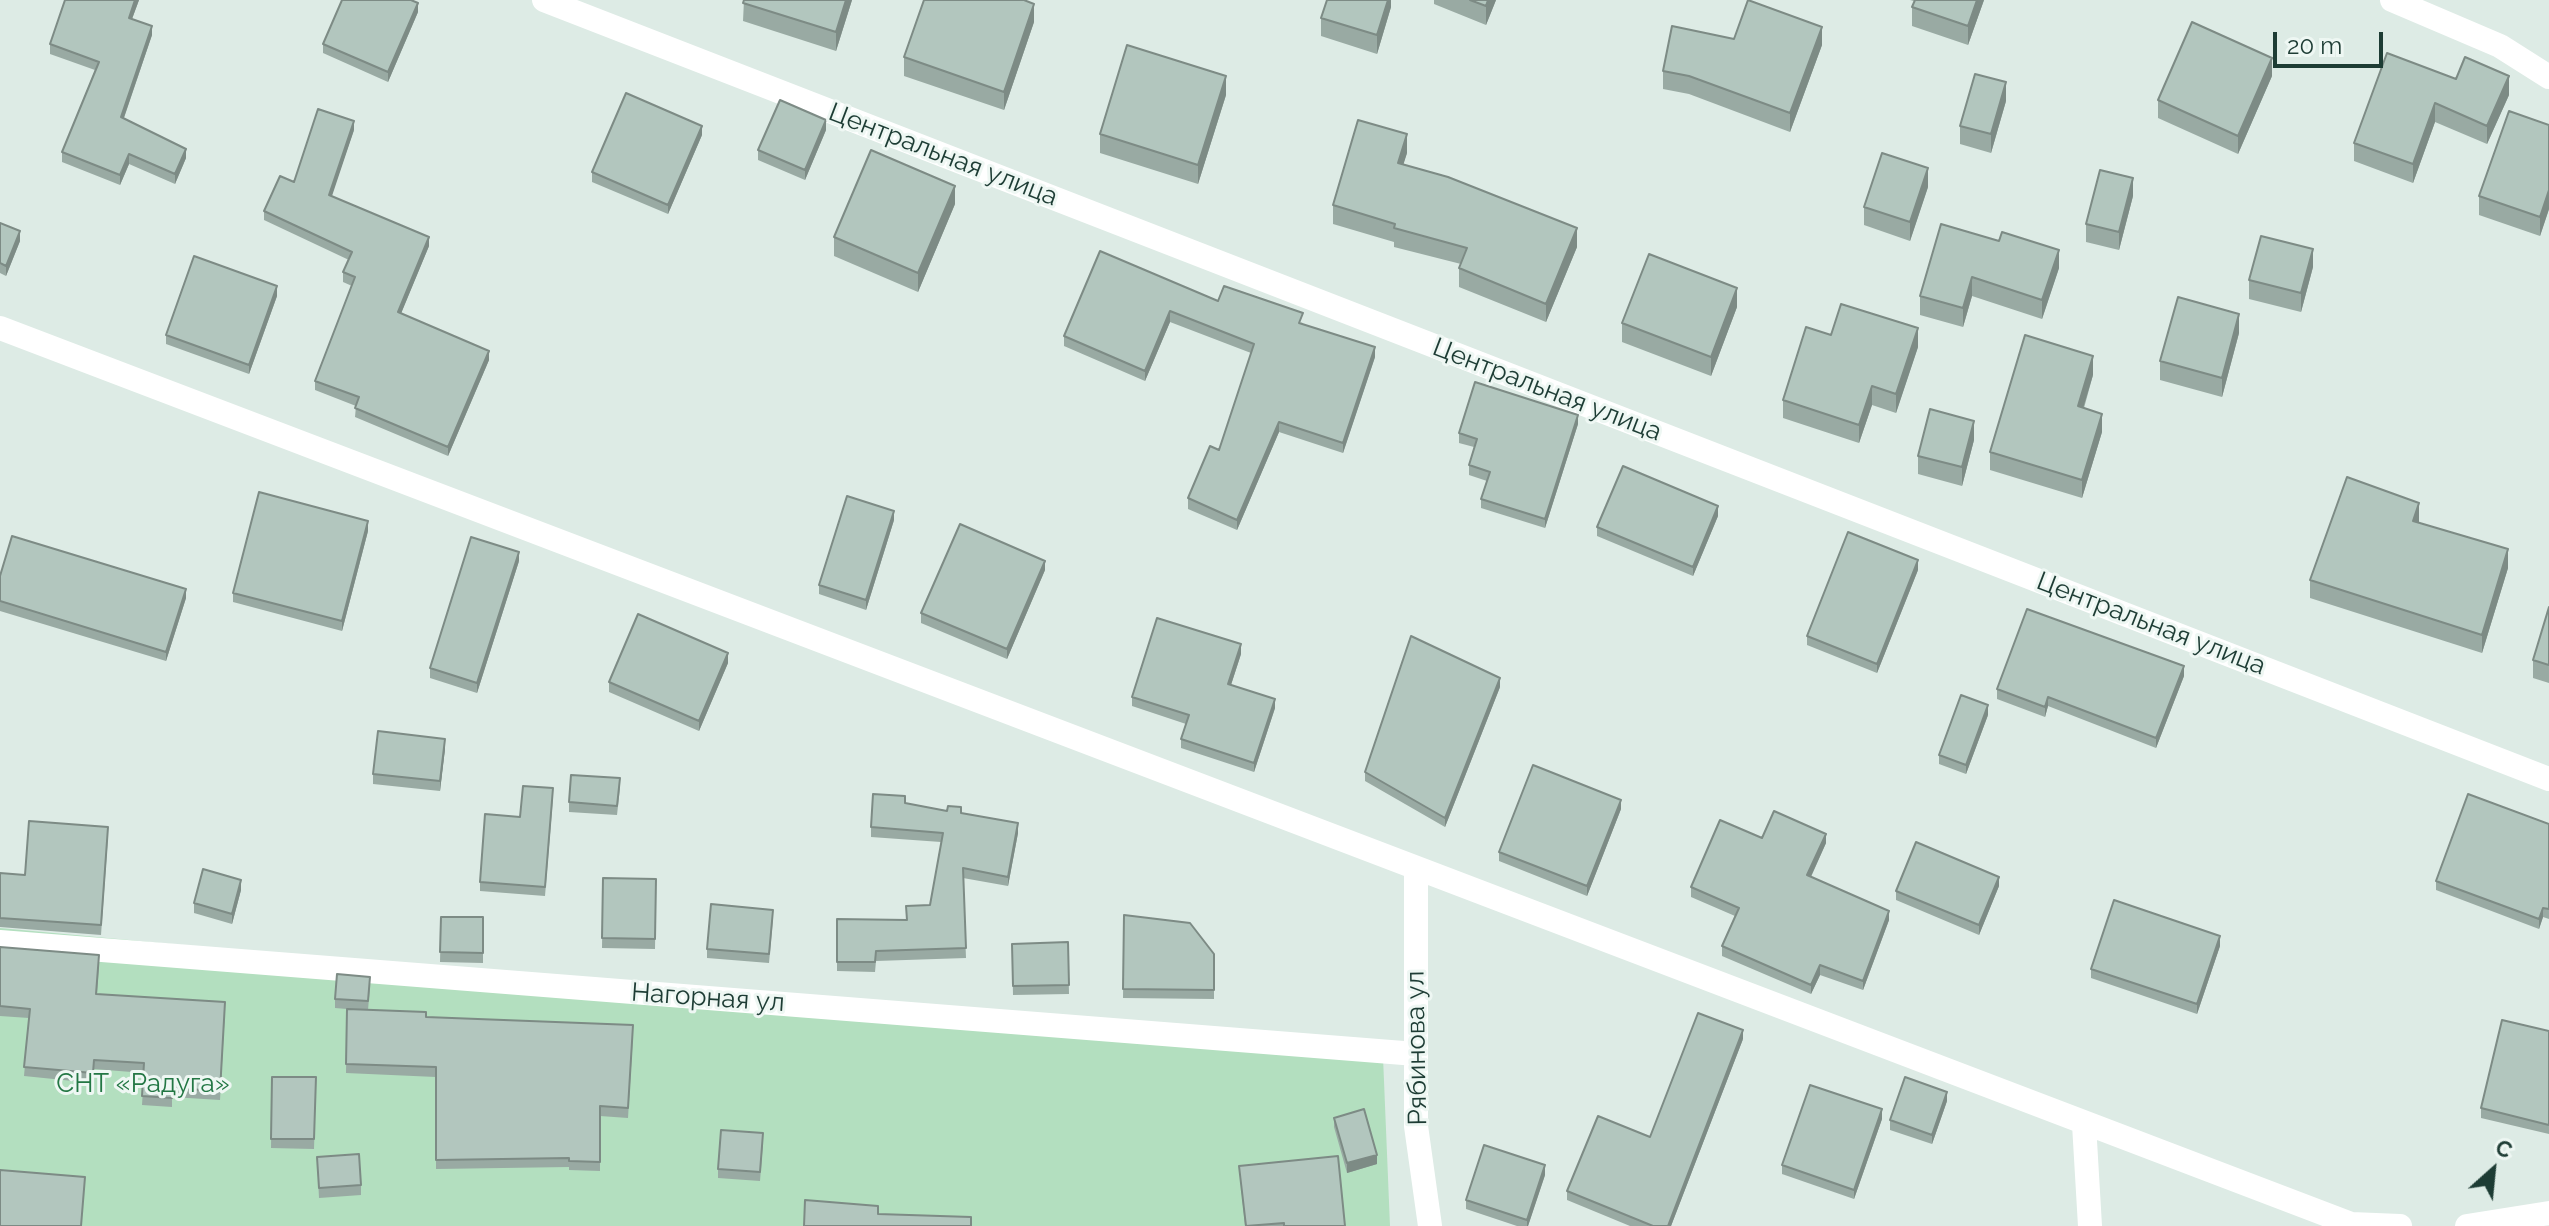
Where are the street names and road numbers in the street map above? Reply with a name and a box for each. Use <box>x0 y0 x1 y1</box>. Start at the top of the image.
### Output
street label: Центральная улица <box>824 97 1062 213</box>
street label: Центральная улица <box>1428 332 1666 448</box>
street label: Центральная улица <box>2032 566 2270 682</box>
street label: Рябинова ул <box>1400 970 1434 1126</box>
street label: Нагорная ул <box>630 977 786 1019</box>

